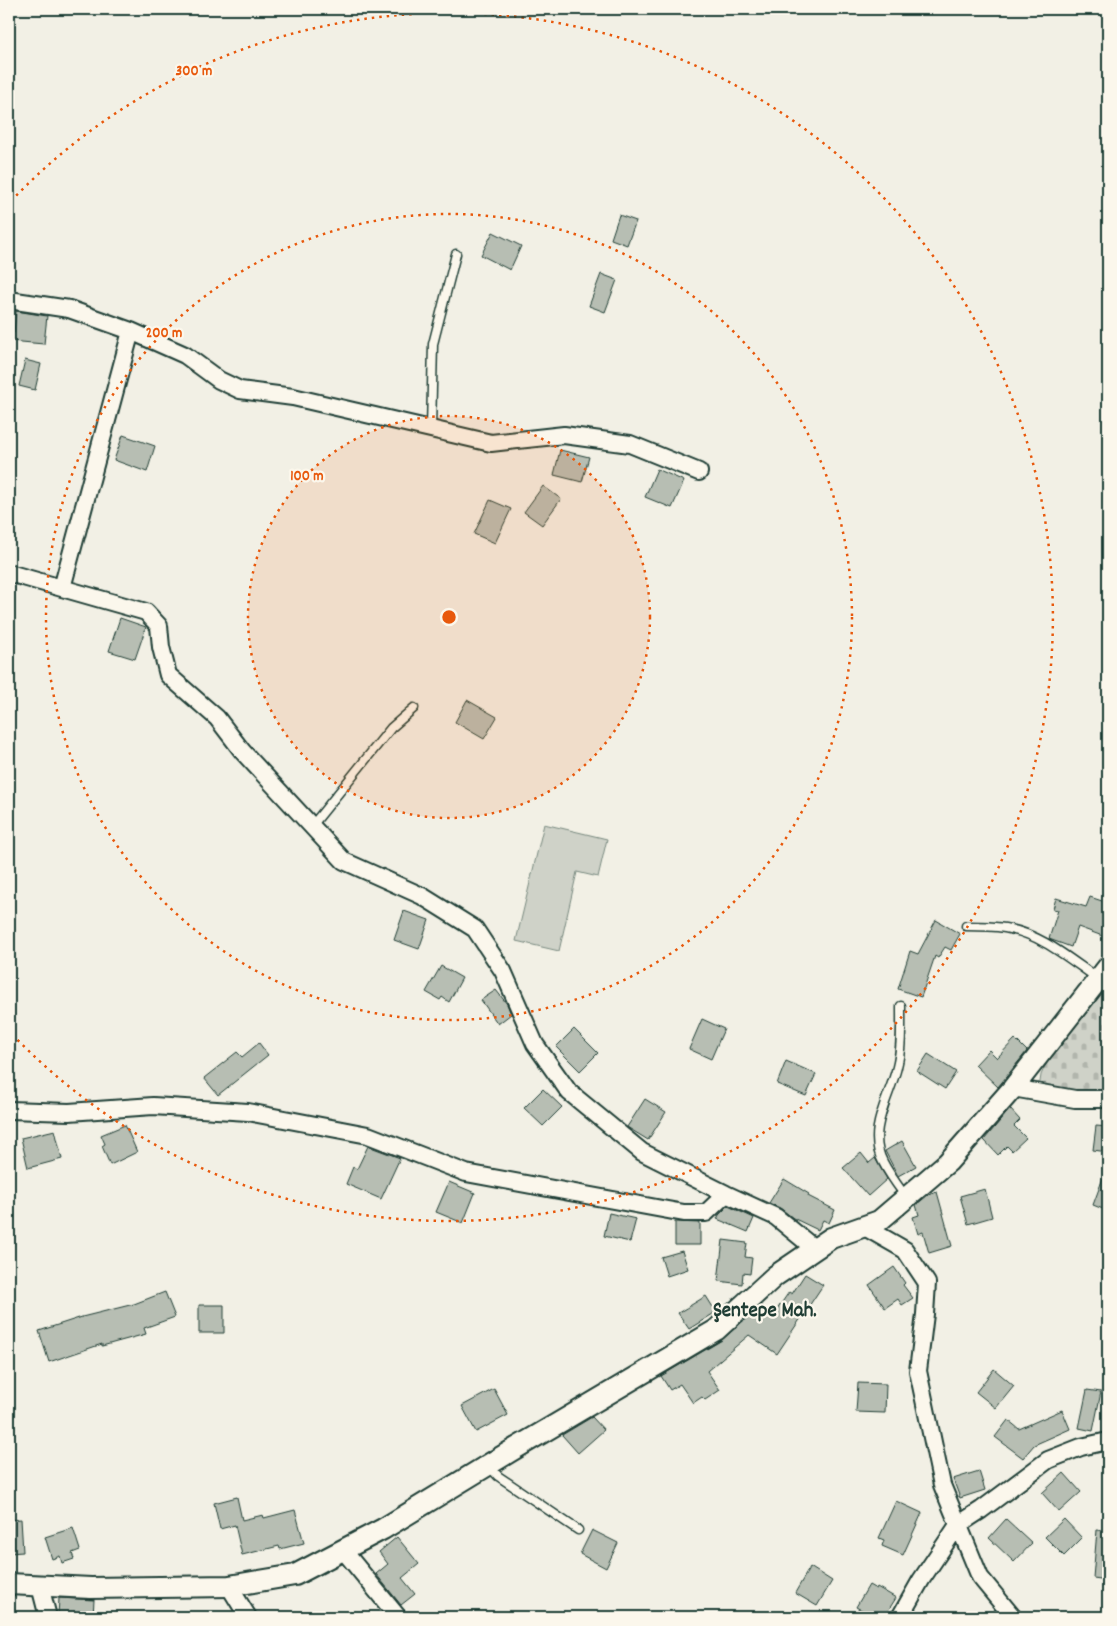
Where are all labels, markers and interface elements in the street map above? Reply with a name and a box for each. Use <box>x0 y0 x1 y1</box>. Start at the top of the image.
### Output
text: 300 m <box>176 61 212 83</box>
text: 200 m <box>146 323 182 345</box>
text: 100 m <box>290 466 324 488</box>
centre of rings <box>440 608 458 626</box>
district label: Şentepe Mah. <box>713 1297 817 1327</box>

